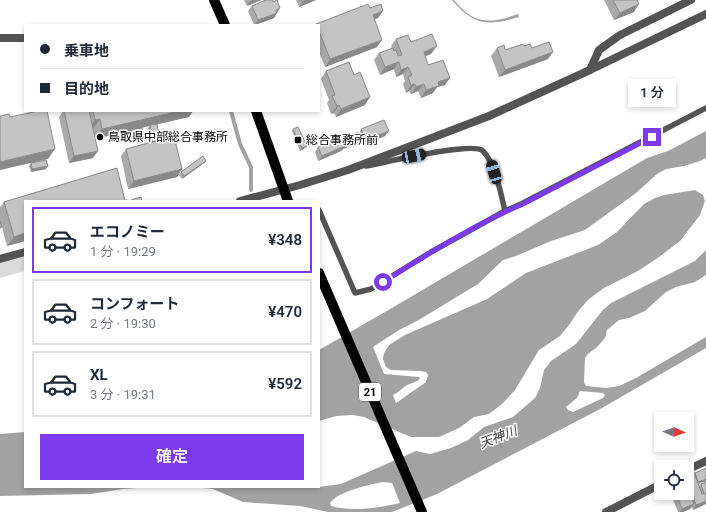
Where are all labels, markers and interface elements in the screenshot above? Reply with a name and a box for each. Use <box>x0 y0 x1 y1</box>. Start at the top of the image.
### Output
text: 乗車地 <box>64 42 109 60</box>
callout: 1 分 <box>628 79 676 107</box>
text: 目的地 <box>64 80 109 98</box>
text: 1 分 <box>640 85 664 100</box>
route end <box>643 128 661 146</box>
place label: 鳥取県中部総合事務所 <box>108 130 228 144</box>
marker: 鳥取県中部総合事務所 <box>95 132 105 142</box>
place label: 総合事務所前 <box>306 133 378 147</box>
marker: 総合事務所前 <box>293 135 303 145</box>
car <box>401 148 427 164</box>
car <box>485 159 503 185</box>
icon: car <box>42 222 78 258</box>
text: エコノミー <box>90 223 165 241</box>
text: ¥348 <box>268 231 302 249</box>
text: 1 分 · 19:29 <box>90 244 156 259</box>
route start <box>374 273 392 291</box>
icon: car <box>42 294 78 330</box>
text: コンフォート <box>90 295 180 313</box>
text: ¥470 <box>268 303 302 321</box>
text: 2 分 · 19:30 <box>90 316 156 331</box>
icon: car <box>42 366 78 402</box>
text: XL <box>90 366 108 384</box>
text: ¥592 <box>268 375 302 393</box>
road number: 21 <box>359 383 381 401</box>
text: 3 分 · 19:31 <box>90 387 156 402</box>
north arrow <box>654 412 694 452</box>
map controls <box>654 412 694 500</box>
water label: 天神川 <box>477 422 521 451</box>
button: 確定 <box>40 434 304 480</box>
button: locate <box>654 460 694 500</box>

